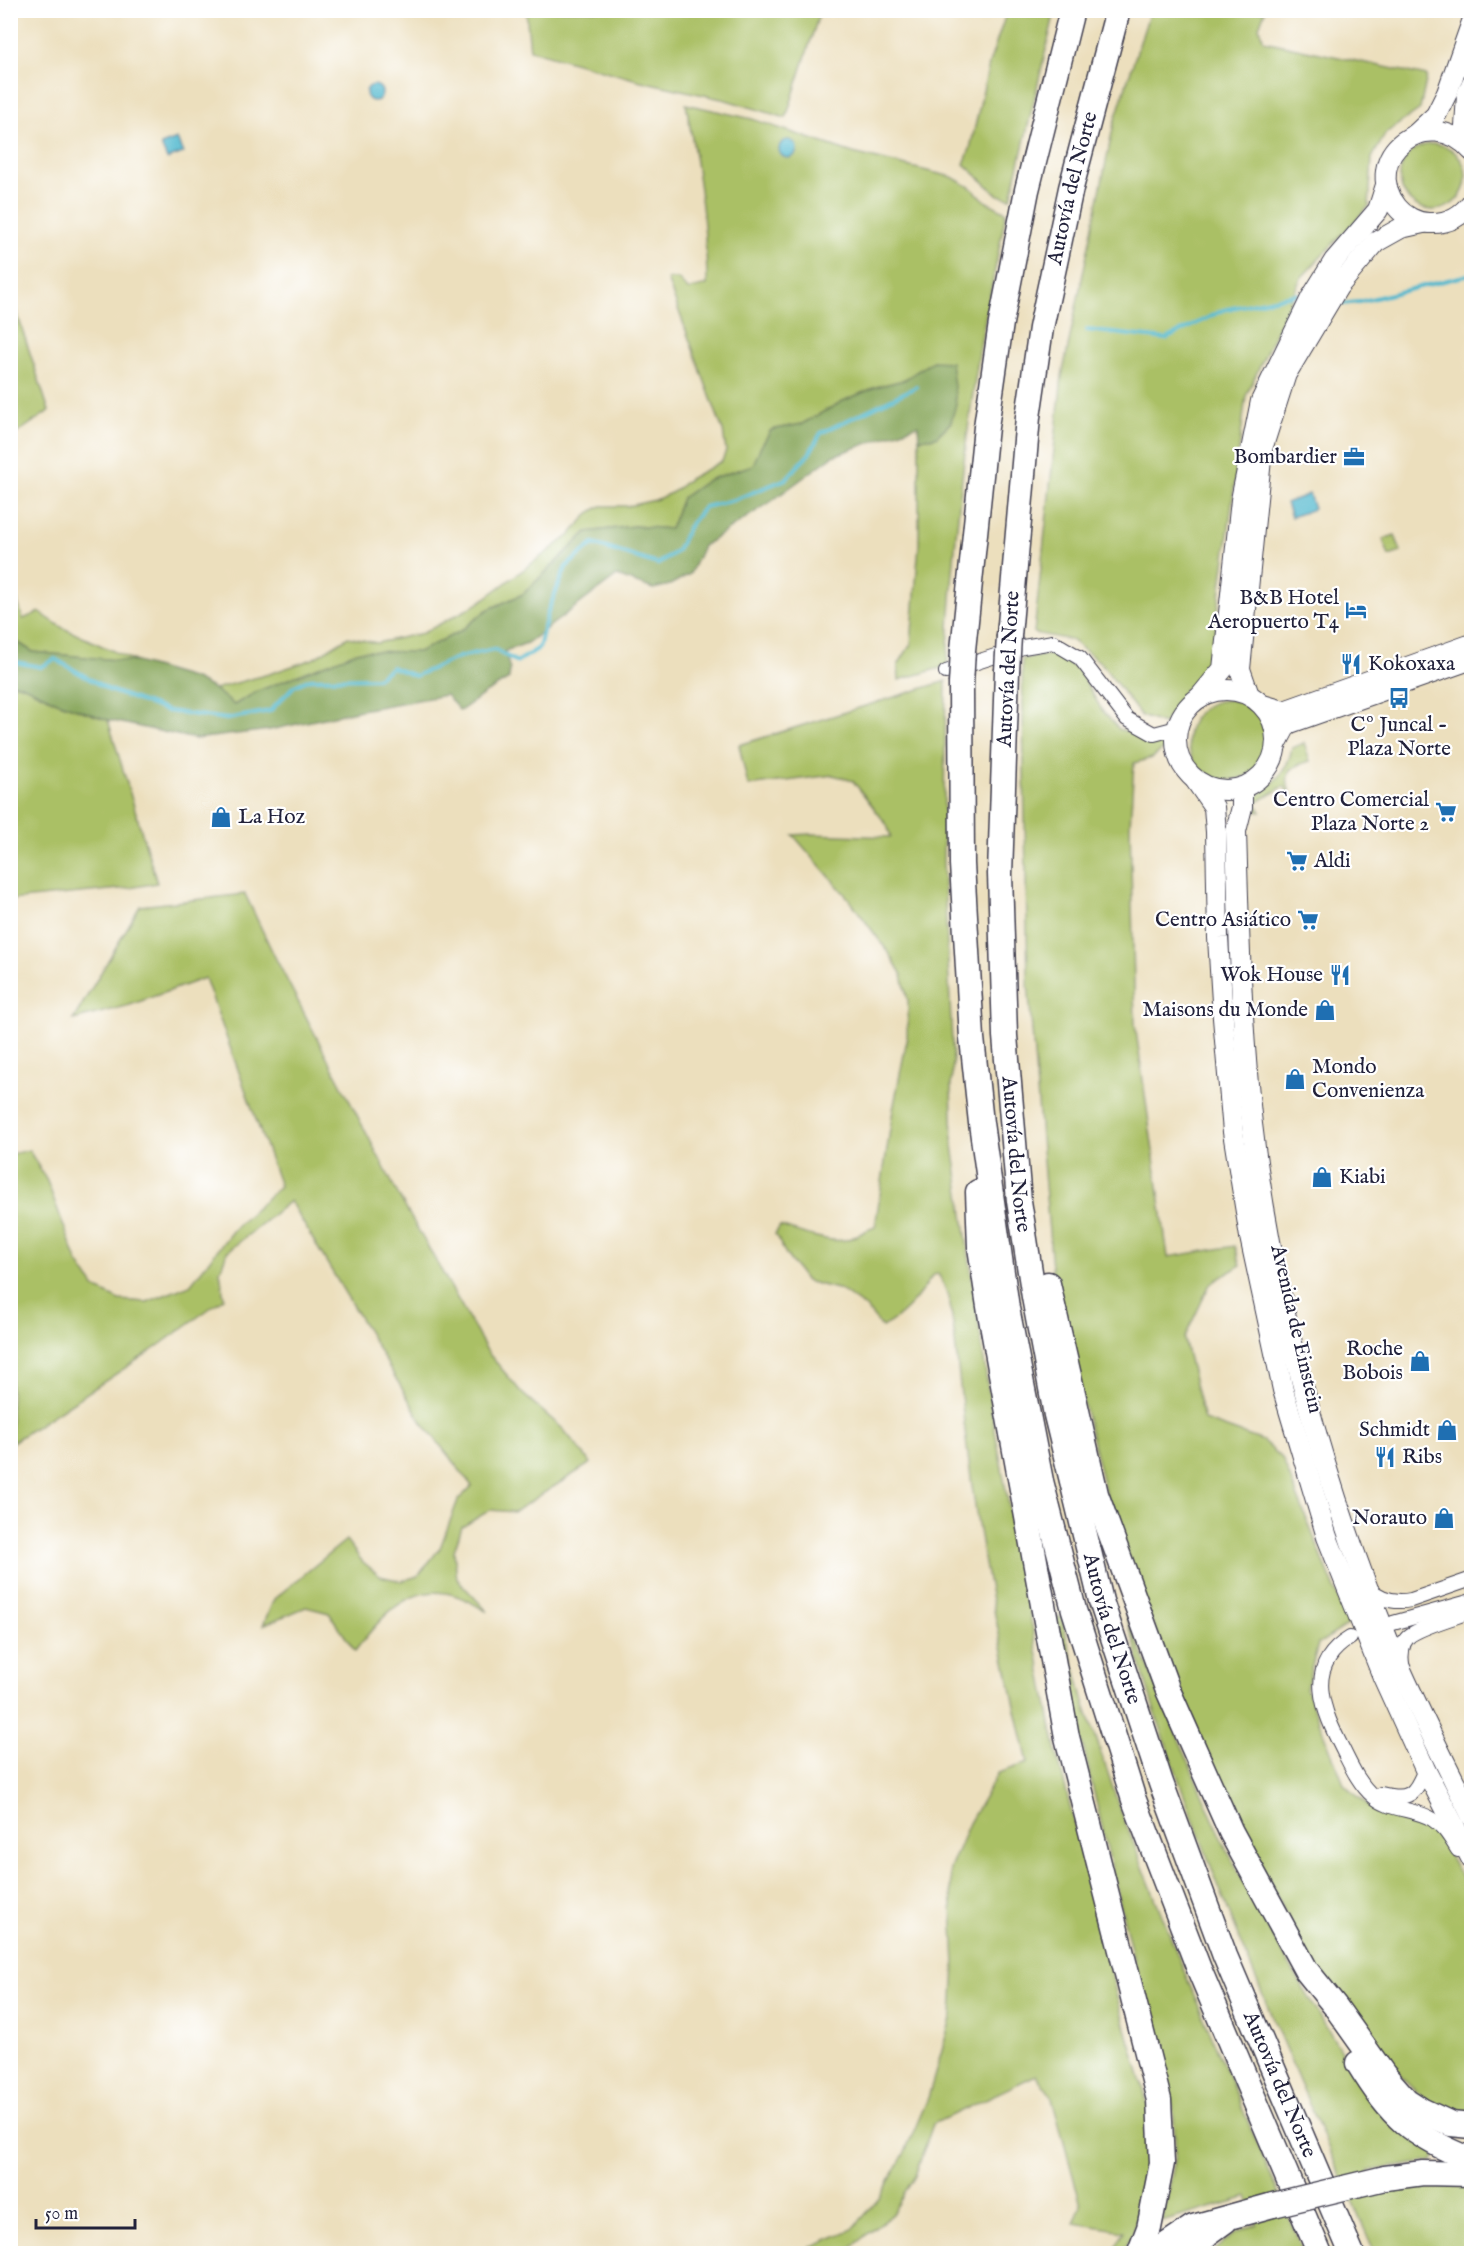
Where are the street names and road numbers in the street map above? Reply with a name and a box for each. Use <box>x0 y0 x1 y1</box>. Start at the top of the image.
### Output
street label: Autovía del Norte <box>1041 108 1104 268</box>
street label: Autovía del Norte <box>991 590 1027 749</box>
street label: Autovía del Norte <box>995 1074 1037 1235</box>
street label: Avenida de Einstein <box>1263 1241 1328 1416</box>
street label: Autovía del Norte <box>1076 1550 1148 1708</box>
street label: Autovía del Norte <box>1236 2006 1323 2162</box>

